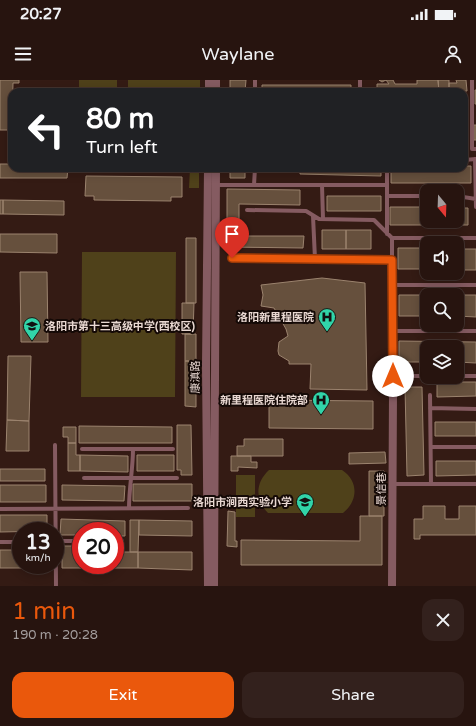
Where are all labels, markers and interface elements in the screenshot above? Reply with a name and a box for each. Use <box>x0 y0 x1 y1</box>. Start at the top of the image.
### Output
text: 20:27 <box>20 5 62 23</box>
icon: menu <box>12 43 34 65</box>
text: Waylane <box>202 43 274 65</box>
icon: person <box>442 43 464 65</box>
text: 80 m <box>86 102 154 136</box>
icon: left <box>20 104 72 156</box>
text: Turn left <box>86 136 158 158</box>
north arrow <box>420 184 464 228</box>
map controls <box>420 184 464 384</box>
pin <box>215 217 249 258</box>
icon: arrive <box>221 223 243 245</box>
button: sound <box>420 236 464 280</box>
button: search <box>420 288 464 332</box>
hospital icon: 洛阳新里程医院 <box>317 307 337 332</box>
place label: 洛阳新里程医院 <box>237 311 314 324</box>
school or university icon: 洛阳市第十三高级中学(西校区) <box>22 316 42 341</box>
place label: 洛阳市第十三高级中学(西校区) <box>45 320 195 333</box>
button: layers <box>420 340 464 384</box>
position arrow <box>372 355 414 397</box>
street label: 康滇路 <box>189 361 202 394</box>
hospital icon: 新里程医院住院部 <box>311 390 331 415</box>
place label: 新里程医院住院部 <box>220 394 308 407</box>
street label: 景信巷 <box>375 473 388 506</box>
school or university icon: 洛阳市涧西实验小学 <box>295 492 315 517</box>
place label: 洛阳市涧西实验小学 <box>193 496 292 509</box>
speed limit sign: 20 <box>72 522 124 574</box>
text: 13 <box>25 531 51 555</box>
text: km/h <box>25 552 51 564</box>
text: 1 min <box>12 597 76 626</box>
button: close <box>422 599 464 641</box>
text: 190 m · 20:28 <box>12 627 98 643</box>
button: Exit <box>12 672 234 718</box>
button: Share <box>242 672 464 718</box>

